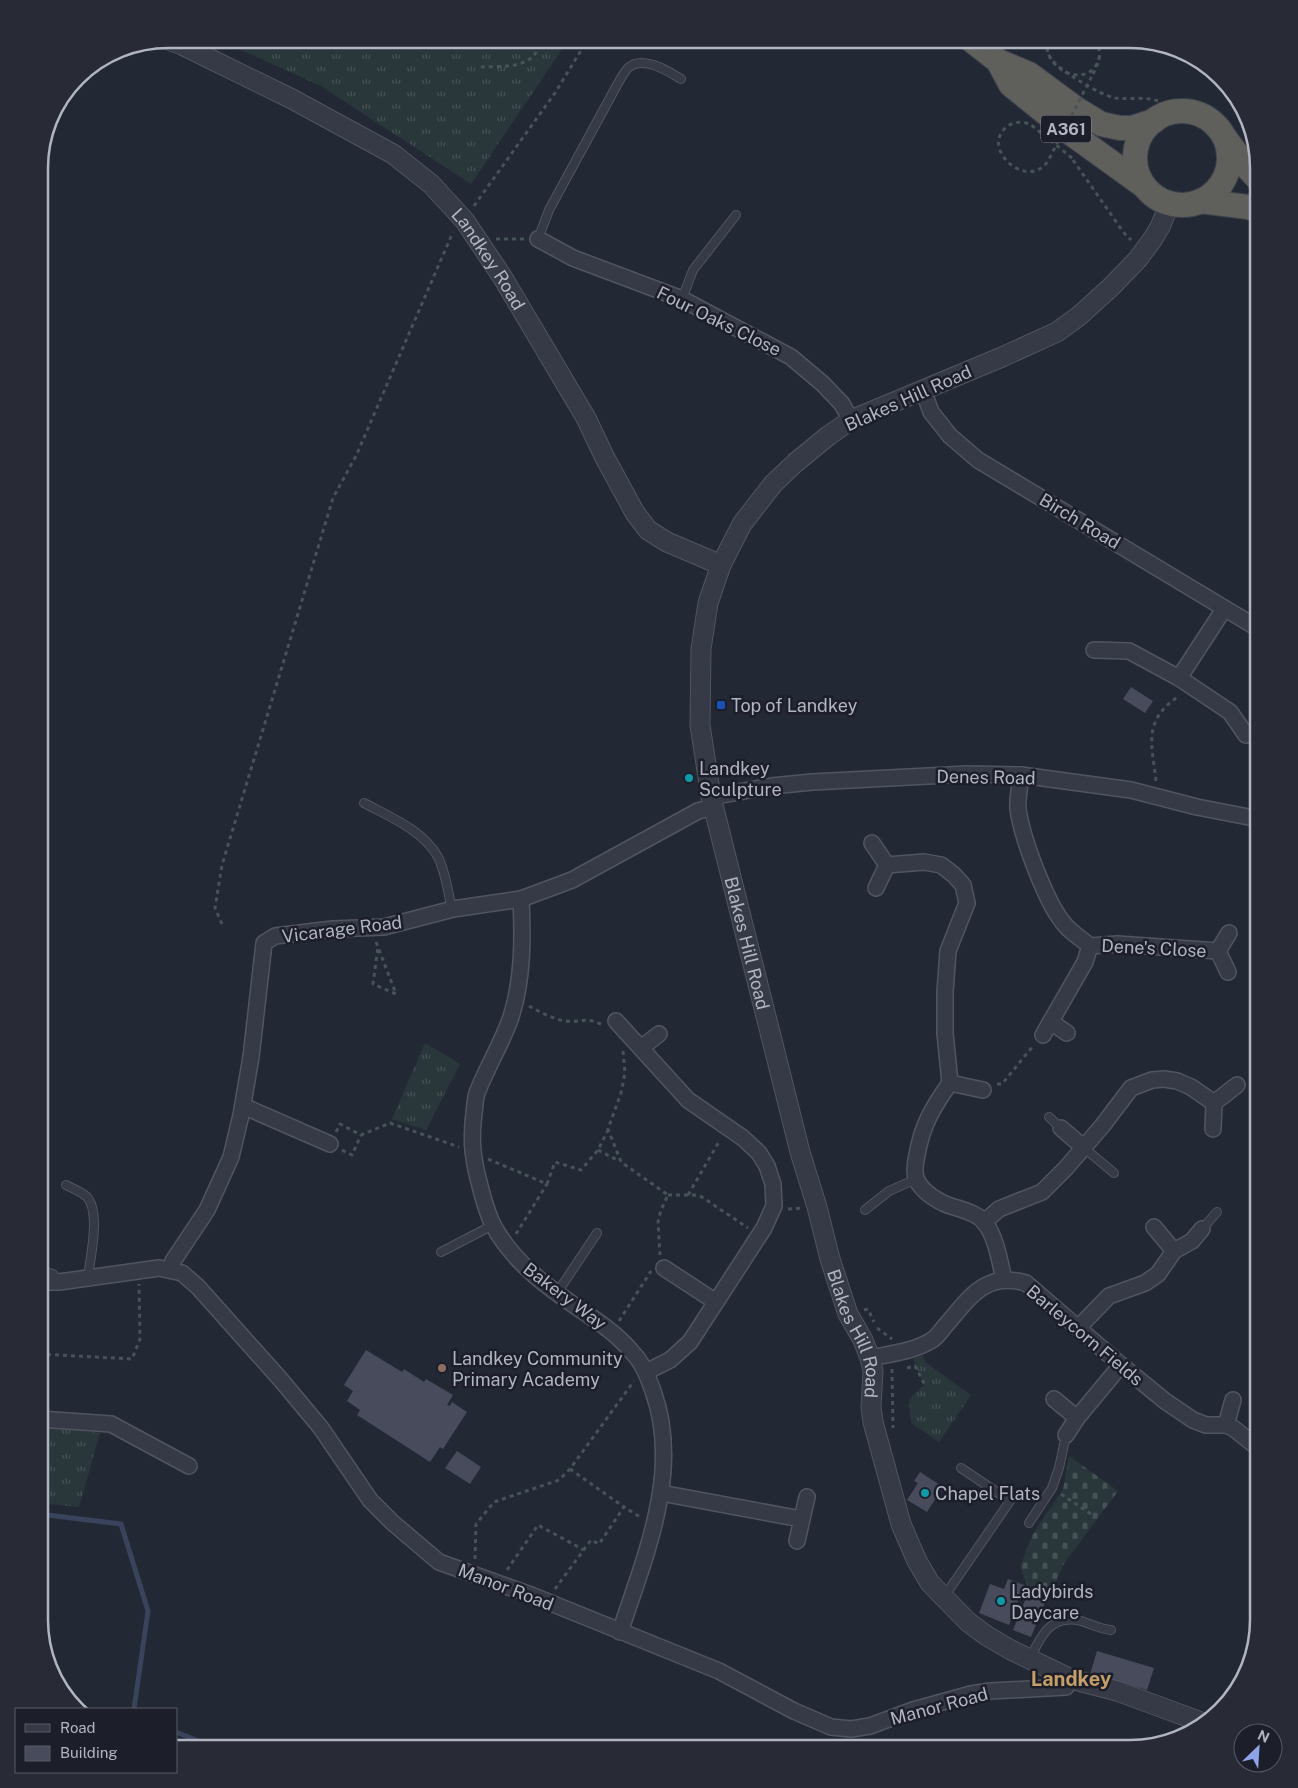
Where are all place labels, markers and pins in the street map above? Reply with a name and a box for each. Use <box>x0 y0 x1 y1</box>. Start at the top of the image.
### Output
place label: Top of Landkey <box>731 695 858 716</box>
marker: Top of Landkey <box>715 699 727 711</box>
place label: Landkey Sculpture <box>699 758 782 800</box>
marker: Landkey Sculpture <box>683 772 695 784</box>
place label: Landkey Community Primary Academy <box>452 1348 623 1390</box>
marker: Landkey Community Primary Academy <box>436 1362 448 1374</box>
place label: Chapel Flats <box>935 1483 1040 1504</box>
marker: Chapel Flats <box>919 1487 931 1499</box>
place label: Ladybirds Daycare <box>1011 1581 1093 1623</box>
marker: Ladybirds Daycare <box>995 1595 1007 1607</box>

